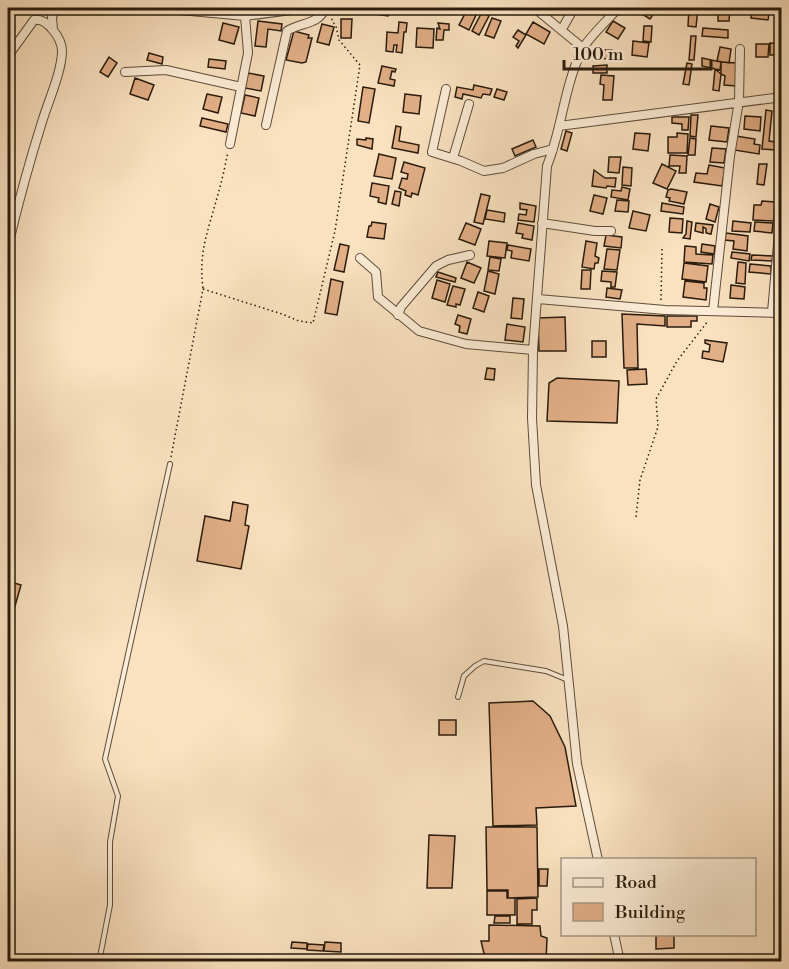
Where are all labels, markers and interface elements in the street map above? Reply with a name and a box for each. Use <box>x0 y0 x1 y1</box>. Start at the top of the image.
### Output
scale bar <box>564 33 711 71</box>
text: 100 m <box>573 43 624 66</box>
legend <box>561 858 756 936</box>
text: Road <box>615 871 658 894</box>
text: Building <box>614 901 686 924</box>

